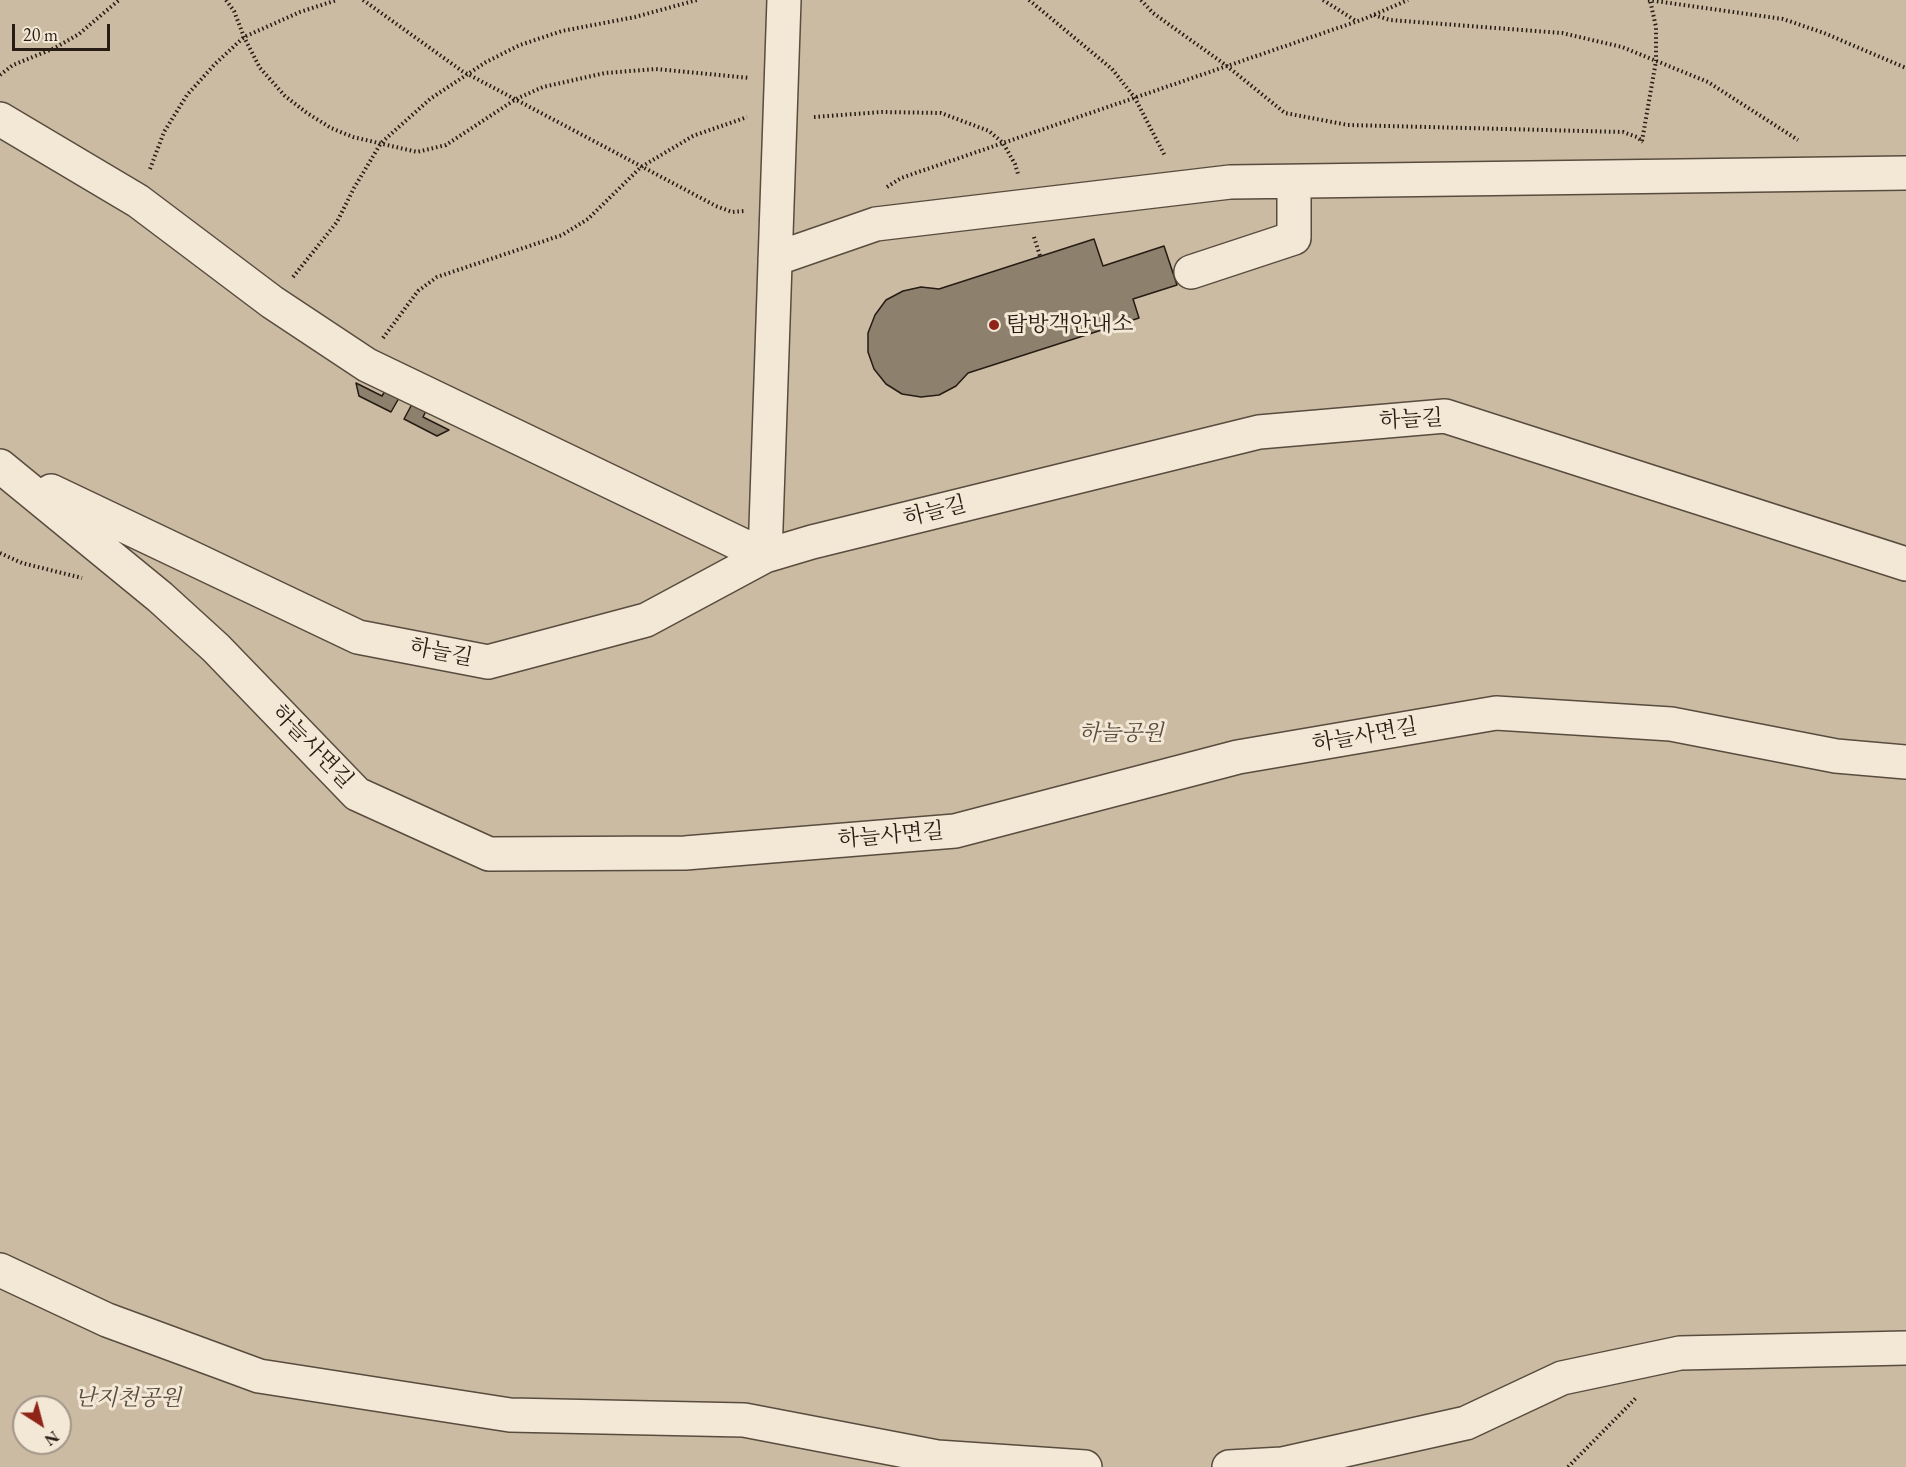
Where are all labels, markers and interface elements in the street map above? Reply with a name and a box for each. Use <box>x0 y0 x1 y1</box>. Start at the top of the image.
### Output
scale bar <box>15 12 112 50</box>
text: 20 m <box>23 23 58 46</box>
place label: 탐방객안내소 <box>1006 312 1134 338</box>
marker: 탐방객안내소 <box>987 318 1001 332</box>
street label: 하늘길 <box>1378 405 1444 435</box>
street label: 하늘길 <box>901 491 969 533</box>
street label: 하늘길 <box>407 634 475 672</box>
street label: 하늘사면길 <box>266 700 358 794</box>
street label: 하늘사면길 <box>1310 714 1420 758</box>
park label: 하늘공원 <box>1078 721 1164 747</box>
street label: 하늘사면길 <box>837 818 945 854</box>
park label: 난지천공원 <box>75 1386 181 1412</box>
north arrow <box>12 1395 72 1455</box>
text: N <box>40 1426 63 1451</box>

